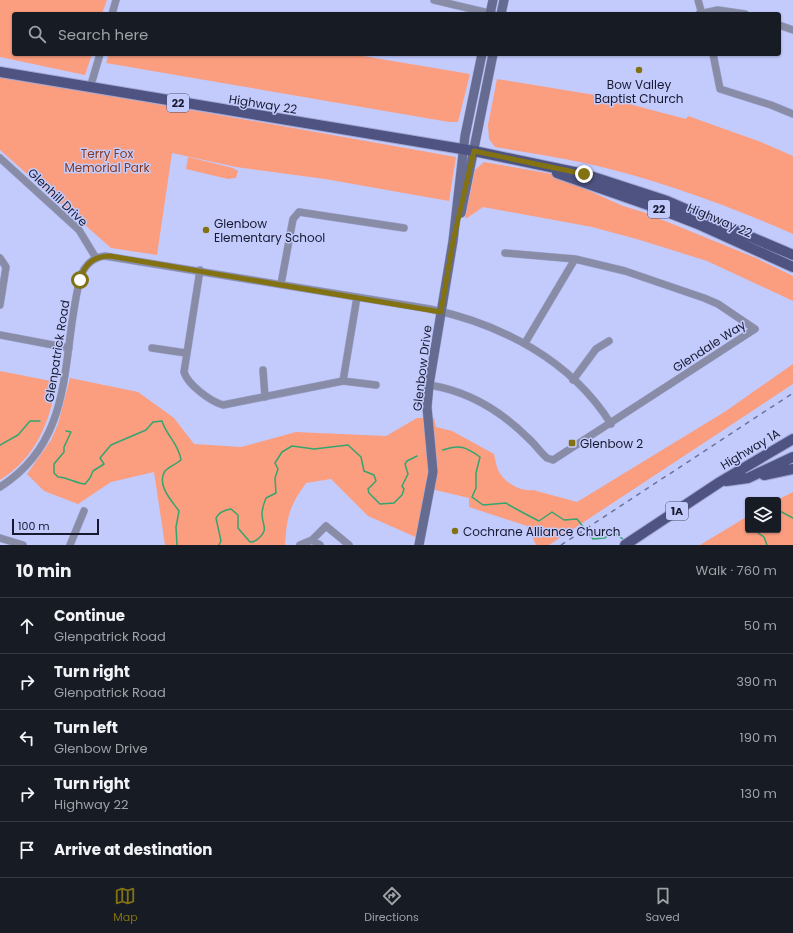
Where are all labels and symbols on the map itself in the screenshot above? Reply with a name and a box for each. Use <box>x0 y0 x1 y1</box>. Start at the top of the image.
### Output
marker: Bow Valley Baptist Church <box>634 65 644 75</box>
place label: Bow Valley Baptist Church <box>595 76 683 107</box>
street label: Highway 22 <box>228 90 298 118</box>
road number: 22 <box>167 94 189 112</box>
park label: Terry Fox Memorial Park <box>64 145 150 176</box>
street label: Glenhill Drive <box>24 164 92 230</box>
route end <box>575 165 593 183</box>
street label: Highway 22 <box>685 199 755 241</box>
road number: 22 <box>648 200 670 218</box>
place label: Glenbow Elementary School <box>214 215 325 246</box>
marker: Glenbow Elementary School <box>201 225 211 235</box>
route start <box>71 271 89 289</box>
street label: Glenpatrick Road <box>41 299 73 403</box>
street label: Glendale Way <box>669 316 749 376</box>
street label: Glenbow Drive <box>408 324 436 412</box>
street label: Highway 1A <box>717 424 783 474</box>
place label: Glenbow 2 <box>580 435 643 452</box>
marker: Glenbow 2 <box>567 438 577 448</box>
road number: 1A <box>666 502 688 520</box>
scale bar <box>12 517 99 536</box>
place label: Cochrane Alliance Church <box>463 523 621 540</box>
marker: Cochrane Alliance Church <box>450 526 460 536</box>

